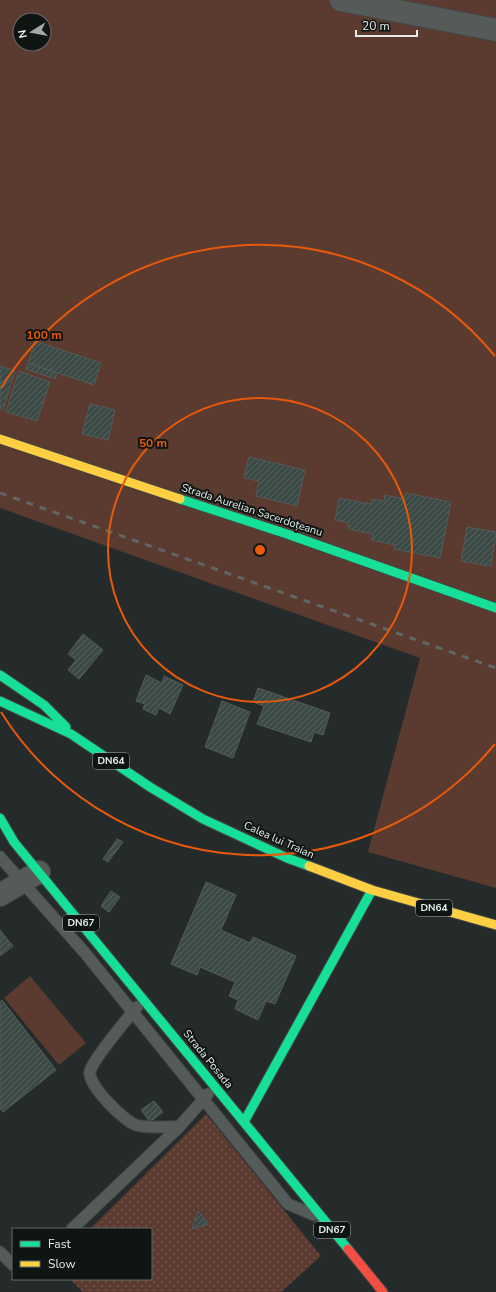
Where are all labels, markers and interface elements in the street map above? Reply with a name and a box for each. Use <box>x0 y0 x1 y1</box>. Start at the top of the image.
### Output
north arrow <box>12 12 52 52</box>
scale bar <box>356 12 417 38</box>
text: 20 m <box>362 18 390 34</box>
text: N <box>15 28 31 39</box>
text: 100 m <box>26 327 62 343</box>
text: 50 m <box>139 435 167 451</box>
street label: Strada Aurelian Sacerdoțeanu <box>179 480 325 540</box>
centre of rings <box>253 543 267 557</box>
road number: DN64 <box>93 753 129 769</box>
street label: Calea lui Traian <box>241 818 317 862</box>
road number: DN64 <box>416 900 452 916</box>
road number: DN67 <box>63 915 99 931</box>
street label: Strada Posada <box>180 1026 236 1092</box>
road number: DN67 <box>314 1222 350 1238</box>
legend <box>12 1228 152 1280</box>
text: Fast <box>48 1236 71 1252</box>
text: Slow <box>48 1256 76 1272</box>

